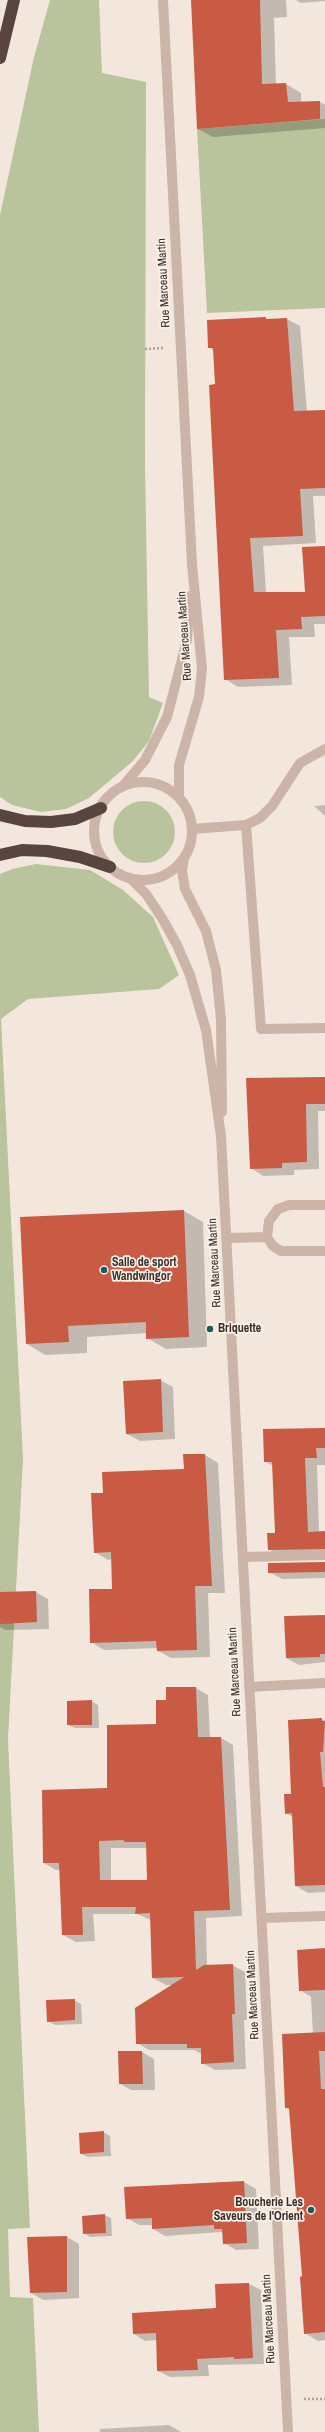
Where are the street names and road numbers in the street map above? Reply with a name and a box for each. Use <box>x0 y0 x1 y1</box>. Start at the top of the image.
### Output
street label: Rue Marceau Martin <box>154 238 174 328</box>
street label: Rue Marceau Martin <box>175 591 195 681</box>
street label: Rue Marceau Martin <box>205 1218 225 1308</box>
street label: Rue Marceau Martin <box>225 1627 245 1717</box>
street label: Rue Marceau Martin <box>243 1950 263 2040</box>
street label: Rue Marceau Martin <box>259 2274 279 2364</box>

